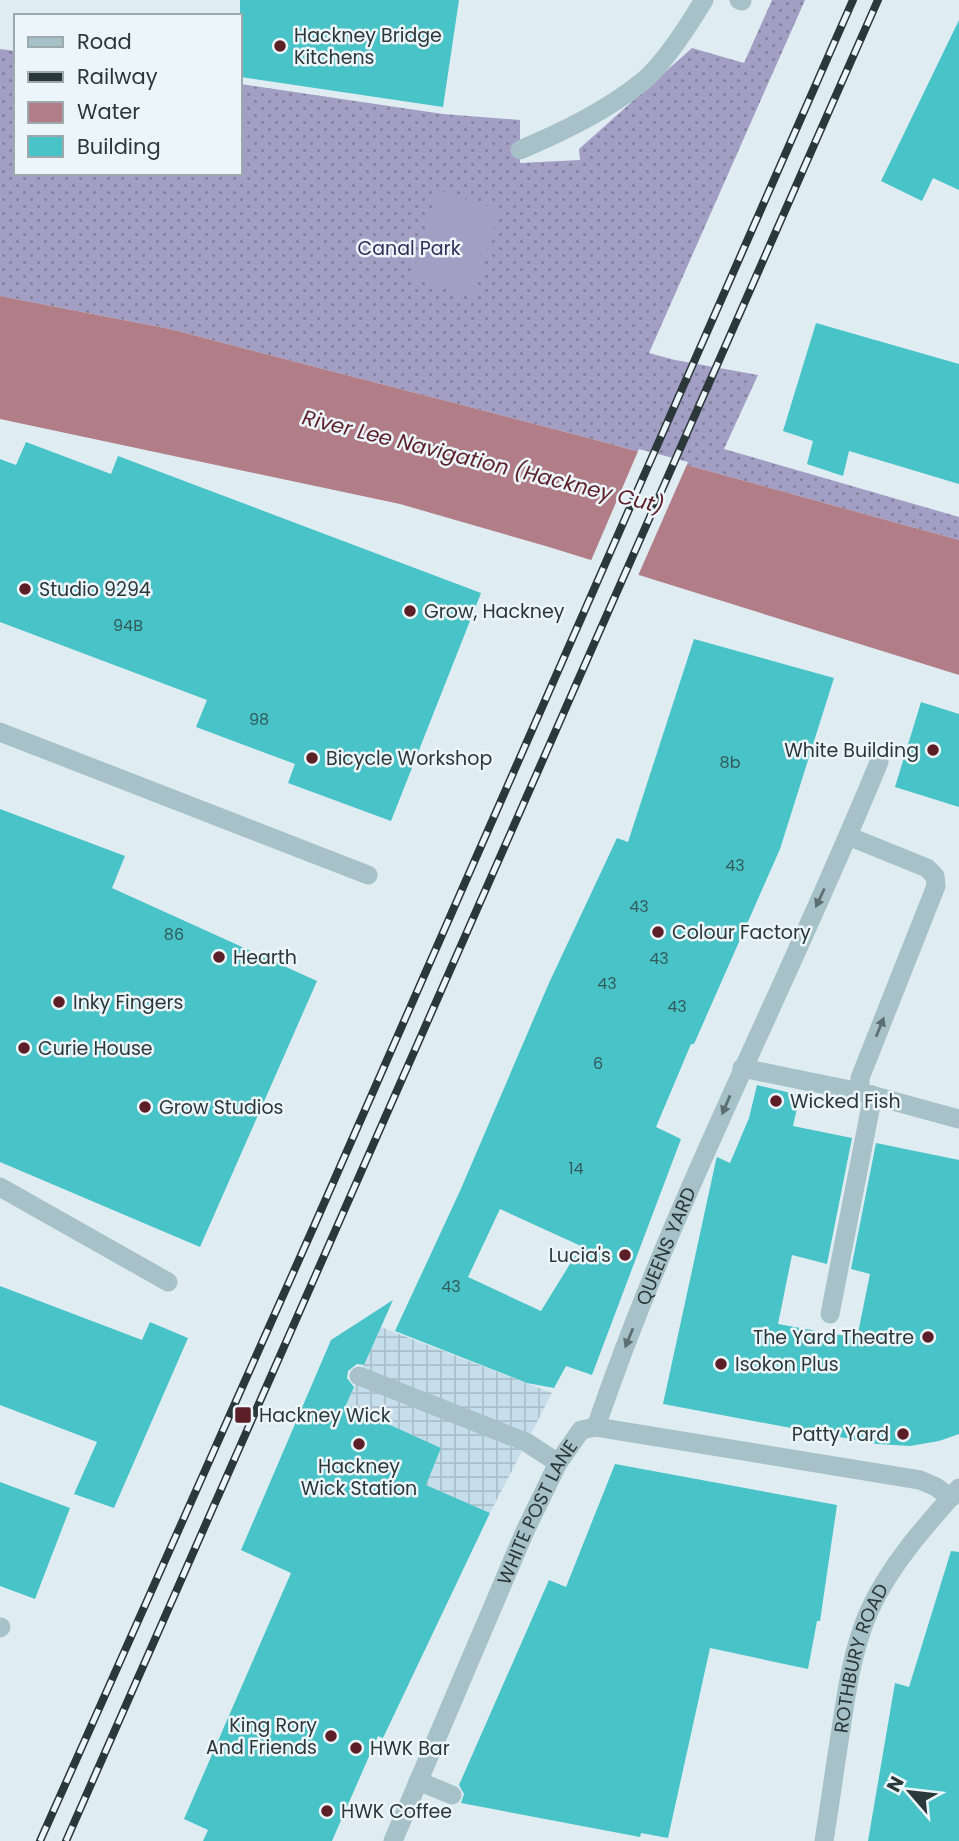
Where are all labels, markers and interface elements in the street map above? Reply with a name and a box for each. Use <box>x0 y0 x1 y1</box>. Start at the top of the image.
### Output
legend <box>14 14 242 175</box>
place label: Hackney Bridge Kitchens <box>294 22 442 71</box>
text: Road <box>77 27 132 56</box>
marker: Hackney Bridge Kitchens <box>272 38 288 54</box>
text: Railway <box>77 62 158 91</box>
text: Water <box>77 97 140 126</box>
text: Building <box>77 132 161 161</box>
park label: Canal Park <box>358 235 461 262</box>
water label: River Lee Navigation (Hackney Cut) <box>299 402 667 521</box>
place label: Studio 9294 <box>39 576 151 603</box>
marker: Studio 9294 <box>17 581 33 597</box>
place label: Grow, Hackney <box>424 598 565 625</box>
marker: Grow, Hackney <box>402 603 418 619</box>
house number: 94B <box>113 614 143 637</box>
house number: 98 <box>249 708 269 731</box>
place label: White Building <box>784 737 919 764</box>
marker: White Building <box>925 742 941 758</box>
place label: Bicycle Workshop <box>326 745 492 772</box>
marker: Bicycle Workshop <box>304 750 320 766</box>
house number: 8b <box>720 751 741 774</box>
house number: 43 <box>725 854 745 877</box>
one-way arrow <box>814 888 825 909</box>
house number: 43 <box>629 895 649 918</box>
place label: Colour Factory <box>672 919 811 946</box>
house number: 86 <box>164 923 184 946</box>
marker: Colour Factory <box>650 924 666 940</box>
place label: Hearth <box>233 944 297 971</box>
house number: 43 <box>649 947 669 970</box>
marker: Hearth <box>211 949 227 965</box>
house number: 43 <box>597 972 617 995</box>
place label: Inky Fingers <box>73 989 183 1016</box>
marker: Inky Fingers <box>51 994 67 1010</box>
house number: 43 <box>667 995 687 1018</box>
one-way arrow <box>875 1017 886 1038</box>
place label: Curie House <box>38 1035 153 1062</box>
marker: Curie House <box>16 1040 32 1056</box>
house number: 6 <box>593 1052 603 1075</box>
place label: Wicked Fish <box>790 1088 901 1115</box>
marker: Wicked Fish <box>768 1093 784 1109</box>
place label: Grow Studios <box>159 1094 284 1121</box>
one-way arrow <box>720 1095 731 1116</box>
marker: Grow Studios <box>137 1099 153 1115</box>
house number: 14 <box>568 1157 584 1180</box>
street label: QUEENS YARD <box>629 1183 703 1309</box>
place label: Lucia's <box>549 1242 611 1269</box>
marker: Lucia's <box>617 1247 633 1263</box>
house number: 43 <box>441 1275 461 1298</box>
place label: The Yard Theatre <box>753 1324 914 1351</box>
one-way arrow <box>623 1328 634 1349</box>
marker: The Yard Theatre <box>920 1329 936 1345</box>
place label: Isokon Plus <box>735 1351 839 1378</box>
marker: Isokon Plus <box>713 1356 729 1372</box>
place label: Hackney Wick <box>259 1402 391 1429</box>
marker: Hackney Wick <box>233 1405 253 1425</box>
place label: Patty Yard <box>792 1421 889 1448</box>
marker: Patty Yard <box>895 1426 911 1442</box>
street label: WHITE POST LANE <box>491 1435 584 1589</box>
marker: Hackney Wick Station <box>351 1436 367 1452</box>
place label: Hackney Wick Station <box>301 1453 417 1502</box>
street label: ROTHBURY ROAD <box>828 1578 895 1735</box>
place label: King Rory And Friends <box>206 1712 317 1761</box>
marker: King Rory And Friends <box>323 1728 339 1744</box>
place label: HWK Bar <box>370 1735 450 1762</box>
marker: HWK Bar <box>348 1740 364 1756</box>
north arrow <box>875 1757 945 1827</box>
text: N <box>880 1772 911 1797</box>
place label: HWK Coffee <box>341 1798 452 1825</box>
marker: HWK Coffee <box>319 1803 335 1819</box>

